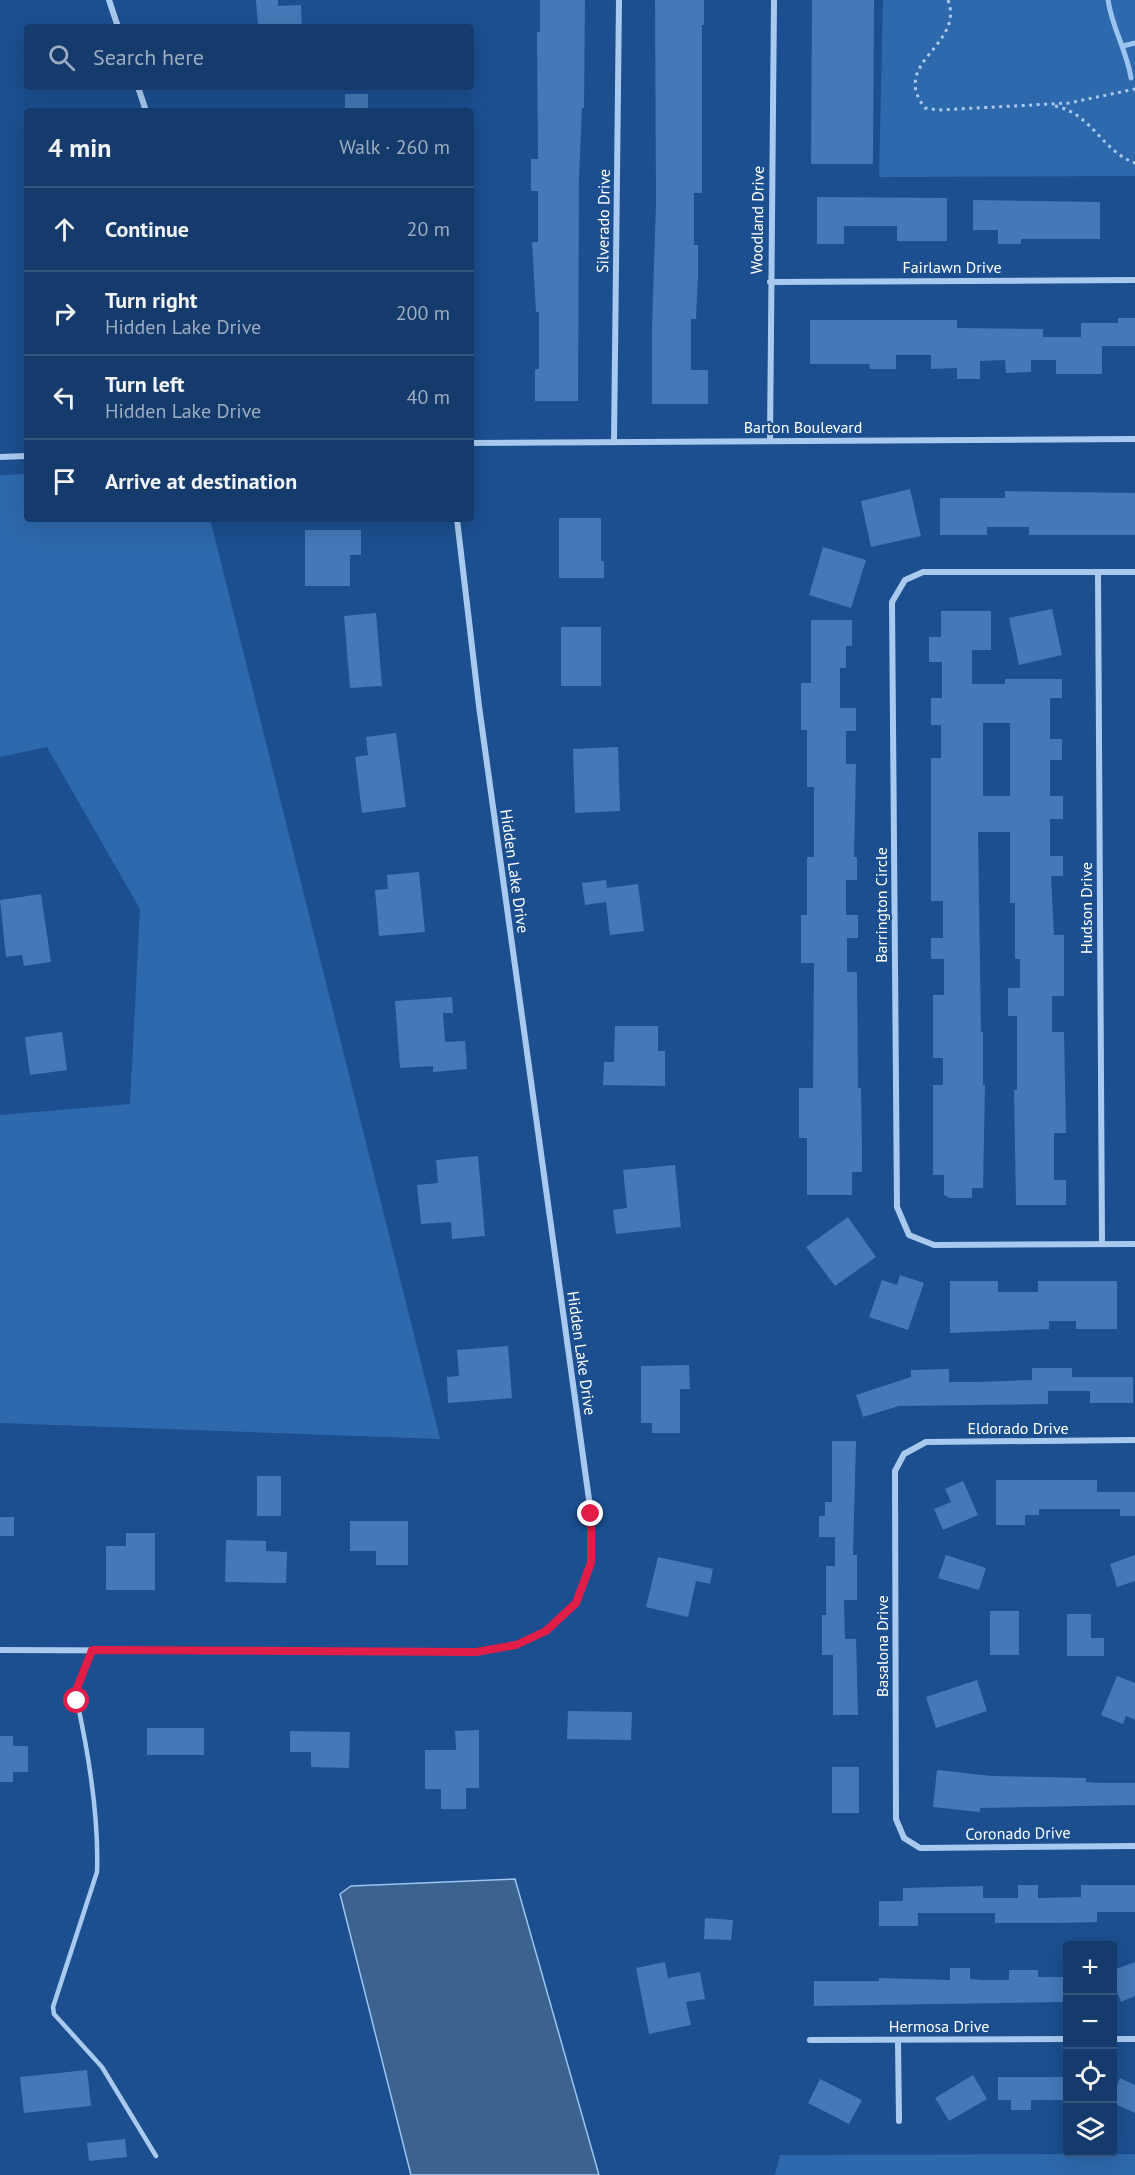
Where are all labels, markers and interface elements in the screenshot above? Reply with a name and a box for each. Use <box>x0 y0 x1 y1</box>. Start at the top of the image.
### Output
search box <box>24 24 474 90</box>
icon: search <box>45 41 78 74</box>
text: Search here <box>93 43 204 71</box>
text: 4 min <box>48 131 111 164</box>
text: Walk · 260 m <box>339 134 450 160</box>
street label: Woodland Drive <box>746 166 768 274</box>
street label: Silverado Drive <box>592 169 614 273</box>
icon: ahead <box>48 213 81 246</box>
text: Continue <box>105 215 189 243</box>
text: 20 m <box>407 216 450 242</box>
street label: Fairlawn Drive <box>902 257 1002 277</box>
text: Turn right <box>105 286 197 314</box>
icon: right <box>48 297 81 330</box>
text: 200 m <box>396 300 450 326</box>
text: Hidden Lake Drive <box>105 314 261 340</box>
text: Turn left <box>105 370 185 398</box>
icon: left <box>48 381 81 414</box>
text: 40 m <box>407 384 450 410</box>
text: Hidden Lake Drive <box>105 398 261 424</box>
street label: Barton Boulevard <box>744 417 862 437</box>
icon: arrive <box>48 465 81 498</box>
text: Arrive at destination <box>105 467 297 495</box>
street label: Hidden Lake Drive <box>496 808 534 934</box>
street label: Barrington Circle <box>871 847 891 963</box>
street label: Hudson Drive <box>1076 862 1096 954</box>
street label: Hidden Lake Drive <box>563 1290 601 1416</box>
street label: Eldorado Drive <box>967 1418 1069 1438</box>
route end <box>577 1500 603 1526</box>
street label: Basalona Drive <box>872 1595 892 1697</box>
route start <box>63 1687 89 1713</box>
street label: Coronado Drive <box>965 1822 1071 1844</box>
map controls <box>1063 1941 1117 2157</box>
button: + <box>1063 1941 1117 1995</box>
button: − <box>1063 1995 1117 2049</box>
street label: Hermosa Drive <box>889 2016 989 2036</box>
button: locate <box>1063 2049 1117 2103</box>
button: layers <box>1063 2103 1117 2157</box>

